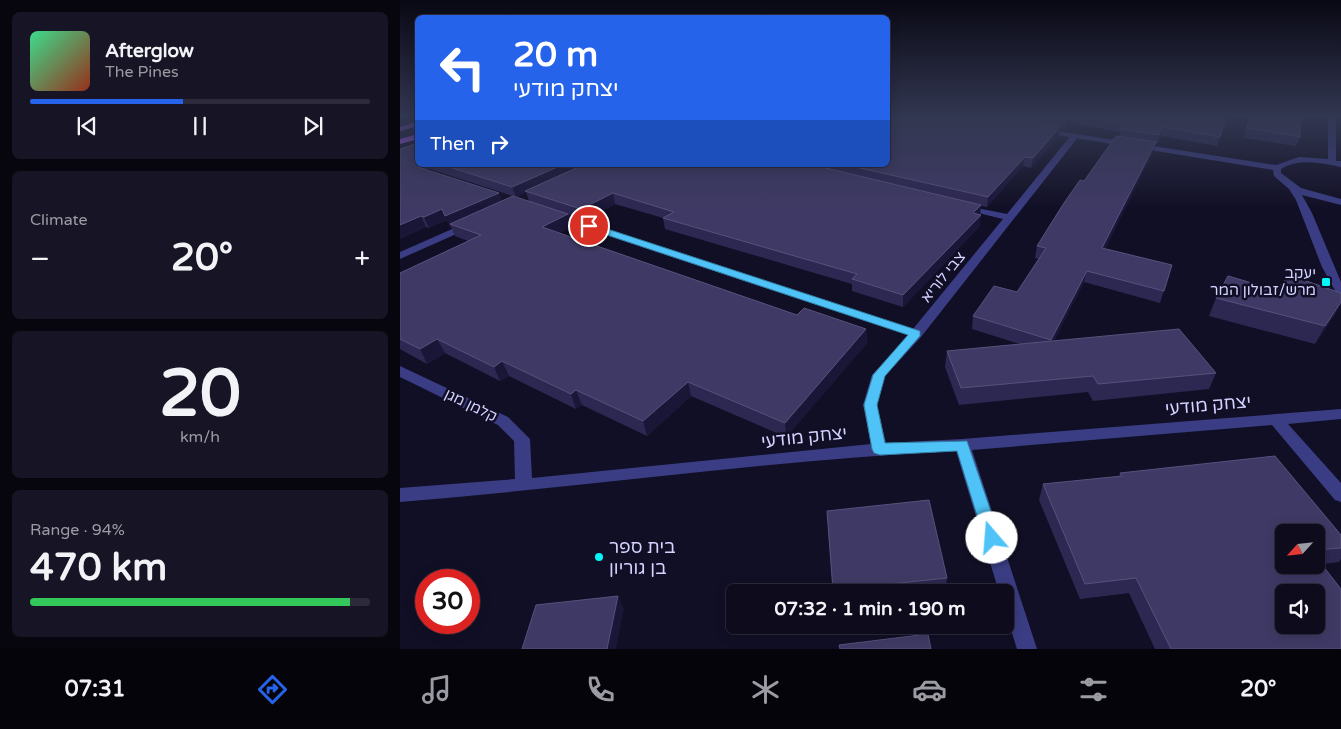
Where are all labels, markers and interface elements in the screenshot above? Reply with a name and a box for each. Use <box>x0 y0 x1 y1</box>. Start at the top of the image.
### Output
text: 20 m <box>513 34 598 76</box>
icon: left <box>430 35 495 100</box>
text: Afterglow <box>105 40 194 62</box>
text: The Pines <box>105 62 179 82</box>
text: יצחק מודעי <box>513 76 619 102</box>
icon: previous <box>73 112 101 140</box>
icon: pause <box>186 112 214 140</box>
icon: next <box>299 112 327 140</box>
icon: right <box>485 130 513 158</box>
text: Then <box>430 133 475 155</box>
pin <box>568 205 610 247</box>
text: Climate <box>30 210 88 230</box>
icon: arrive <box>575 212 603 240</box>
text: 20° <box>171 235 233 281</box>
text: − <box>30 242 50 276</box>
text: + <box>354 242 370 276</box>
street label: צבי לוריא <box>917 248 969 306</box>
place label: יעקב מרש/זבולון המר <box>1210 264 1316 299</box>
marker: יעקב מרש/זבולון המר <box>1320 276 1332 288</box>
text: 20 <box>159 355 241 434</box>
street label: קלמן מגן <box>442 385 500 425</box>
street label: יצחק מודעי <box>1164 390 1252 420</box>
street label: יצחק מודעי <box>760 422 848 452</box>
text: km/h <box>180 427 220 447</box>
position arrow <box>965 511 1017 563</box>
text: Range · 94% <box>30 520 125 540</box>
north arrow <box>1275 524 1325 574</box>
map controls <box>1275 524 1325 634</box>
place label: בית ספר בן גוריון <box>609 536 676 579</box>
text: 470 km <box>30 545 167 591</box>
marker: בית ספר בן גוריון <box>593 551 605 563</box>
speed limit sign: 30 <box>415 569 480 634</box>
button: sound <box>1275 584 1325 634</box>
text: 07:32 · 1 min · 190 m <box>774 598 966 620</box>
icon: directions <box>255 672 290 707</box>
icon: music <box>419 672 454 707</box>
icon: phone <box>583 672 618 707</box>
icon: climate <box>748 672 783 707</box>
icon: car <box>912 672 947 707</box>
icon: filters <box>1076 672 1111 707</box>
text: 07:31 <box>65 676 126 702</box>
text: 20° <box>1240 676 1276 702</box>

